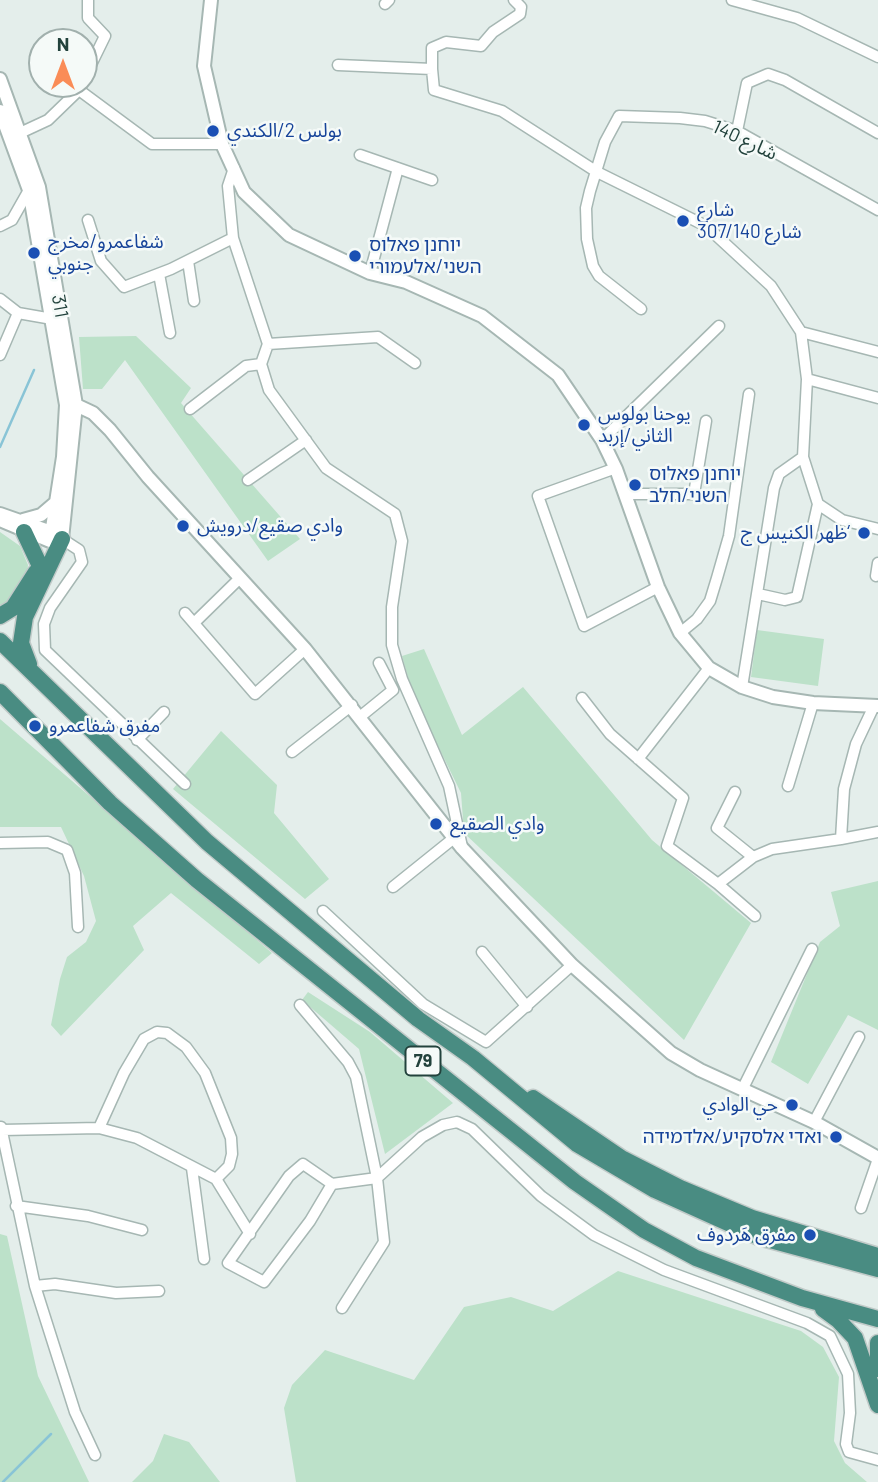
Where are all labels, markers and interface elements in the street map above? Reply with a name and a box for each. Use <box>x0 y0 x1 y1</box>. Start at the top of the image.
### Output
north arrow <box>28 28 98 98</box>
text: N <box>57 32 69 55</box>
street label: شارع 140 <box>709 115 781 165</box>
place label: بولس 2/الكندي <box>227 120 342 142</box>
marker: بولس 2/الكندي <box>205 123 221 139</box>
place label: شارع 307/شارع 140 <box>697 199 802 243</box>
marker: شارع 307/شارع 140 <box>675 213 691 229</box>
place label: شفاعمرو/مخرج جنوبي <box>48 231 164 275</box>
place label: יוחנן פאלוס השני/אלעמורי <box>369 234 482 278</box>
marker: شفاعمرو/مخرج جنوبي <box>26 245 42 261</box>
marker: יוחנן פאלוס השני/אלעמורי <box>347 248 363 264</box>
street label: 311 <box>47 293 73 319</box>
place label: يوحنا بولوس الثاني/إربد <box>598 403 691 447</box>
marker: يوحنا بولوس الثاني/إربد <box>576 417 592 433</box>
place label: יוחנן פאלוס השני/חלב <box>649 463 741 507</box>
marker: יוחנן פאלוס השני/חלב <box>627 477 643 493</box>
place label: وادي صقيع/درويش <box>197 515 343 537</box>
marker: وادي صقيع/درويش <box>175 518 191 534</box>
place label: ظهر الكنيس ج‘ <box>741 522 850 544</box>
marker: ظهر الكنيس ج‘ <box>856 525 872 541</box>
place label: مفرق شفاعمرو <box>49 715 160 737</box>
marker: مفرق شفاعمرو <box>27 718 43 734</box>
place label: وادي الصقيع <box>450 813 544 835</box>
marker: وادي الصقيع <box>428 816 444 832</box>
road number: 79 <box>406 1046 440 1076</box>
place label: حي الوادي <box>703 1094 778 1116</box>
marker: حي الوادي <box>784 1097 800 1113</box>
place label: ואדי אלסקיע/אלדמידה <box>643 1126 822 1148</box>
marker: ואדי אלסקיע/אלדמידה <box>828 1129 844 1145</box>
place label: مفرق هَردوف <box>697 1224 796 1246</box>
marker: مفرق هَردوف <box>802 1227 818 1243</box>

